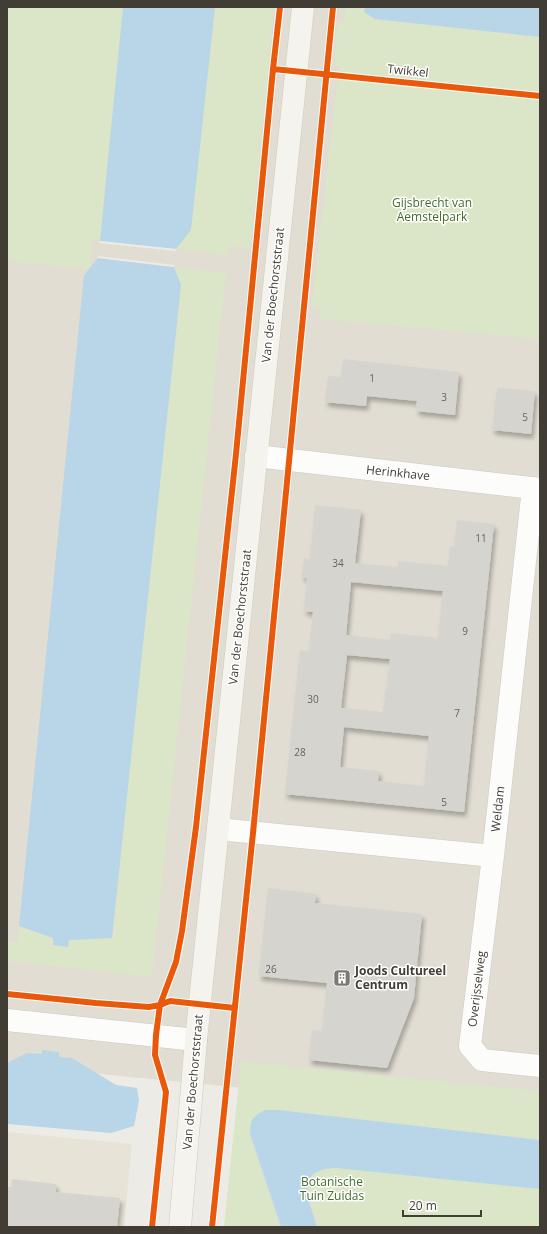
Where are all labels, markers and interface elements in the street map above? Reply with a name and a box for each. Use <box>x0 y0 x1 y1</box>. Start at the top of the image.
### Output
street label: Twikkel <box>387 60 429 81</box>
park label: Gijsbrecht van Aemstelpark <box>392 194 472 225</box>
street label: Van der Boechorststraat <box>257 227 288 363</box>
house number: 1 <box>369 371 375 385</box>
house number: 3 <box>441 390 447 404</box>
house number: 5 <box>522 410 528 424</box>
street label: Herinkhave <box>365 461 431 484</box>
house number: 11 <box>475 531 487 545</box>
street label: Van der Boechorststraat <box>224 549 255 685</box>
house number: 34 <box>332 556 344 570</box>
house number: 9 <box>462 624 468 638</box>
house number: 30 <box>307 692 319 706</box>
house number: 7 <box>454 706 460 720</box>
house number: 28 <box>294 745 306 759</box>
street label: Weldam <box>487 785 508 833</box>
house number: 5 <box>441 795 447 809</box>
street label: Overijsselweg <box>463 949 490 1028</box>
house number: 26 <box>265 962 277 976</box>
place label: Joods Cultureel Centrum <box>354 962 446 993</box>
building icon: Joods Cultureel Centrum <box>332 968 352 988</box>
street label: Van der Boechorststraat <box>178 1014 207 1150</box>
park label: Botanische Tuin Zuidas <box>300 1173 365 1204</box>
scale bar <box>403 1192 481 1218</box>
text: 20 m <box>409 1197 437 1214</box>

